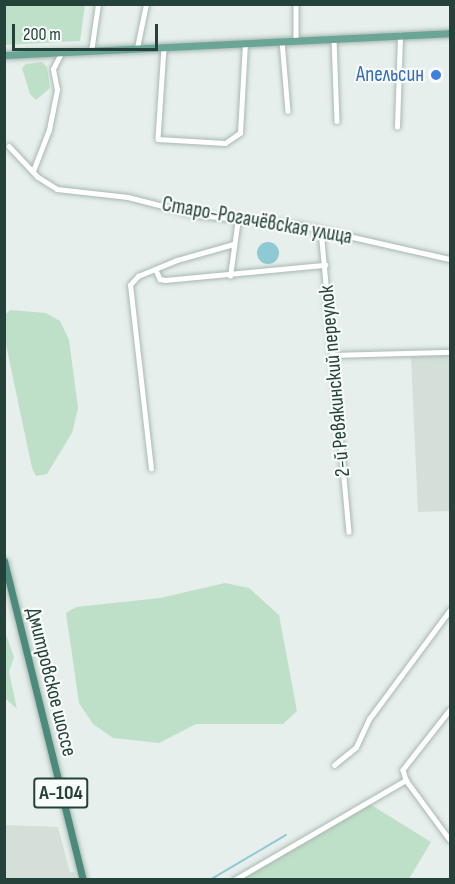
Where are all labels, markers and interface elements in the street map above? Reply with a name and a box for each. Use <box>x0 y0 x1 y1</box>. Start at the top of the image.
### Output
scale bar <box>15 12 160 50</box>
text: 200 m <box>23 24 61 45</box>
place label: Апельсин <box>356 62 424 88</box>
marker: Апельсин <box>429 68 443 82</box>
street label: Старо-Рогачёвская улица <box>160 192 354 250</box>
street label: 2-й Ревякинский переулок <box>314 284 356 478</box>
street label: Дмитровское шоссе <box>20 605 82 759</box>
road number: А-104 <box>32 776 90 810</box>

